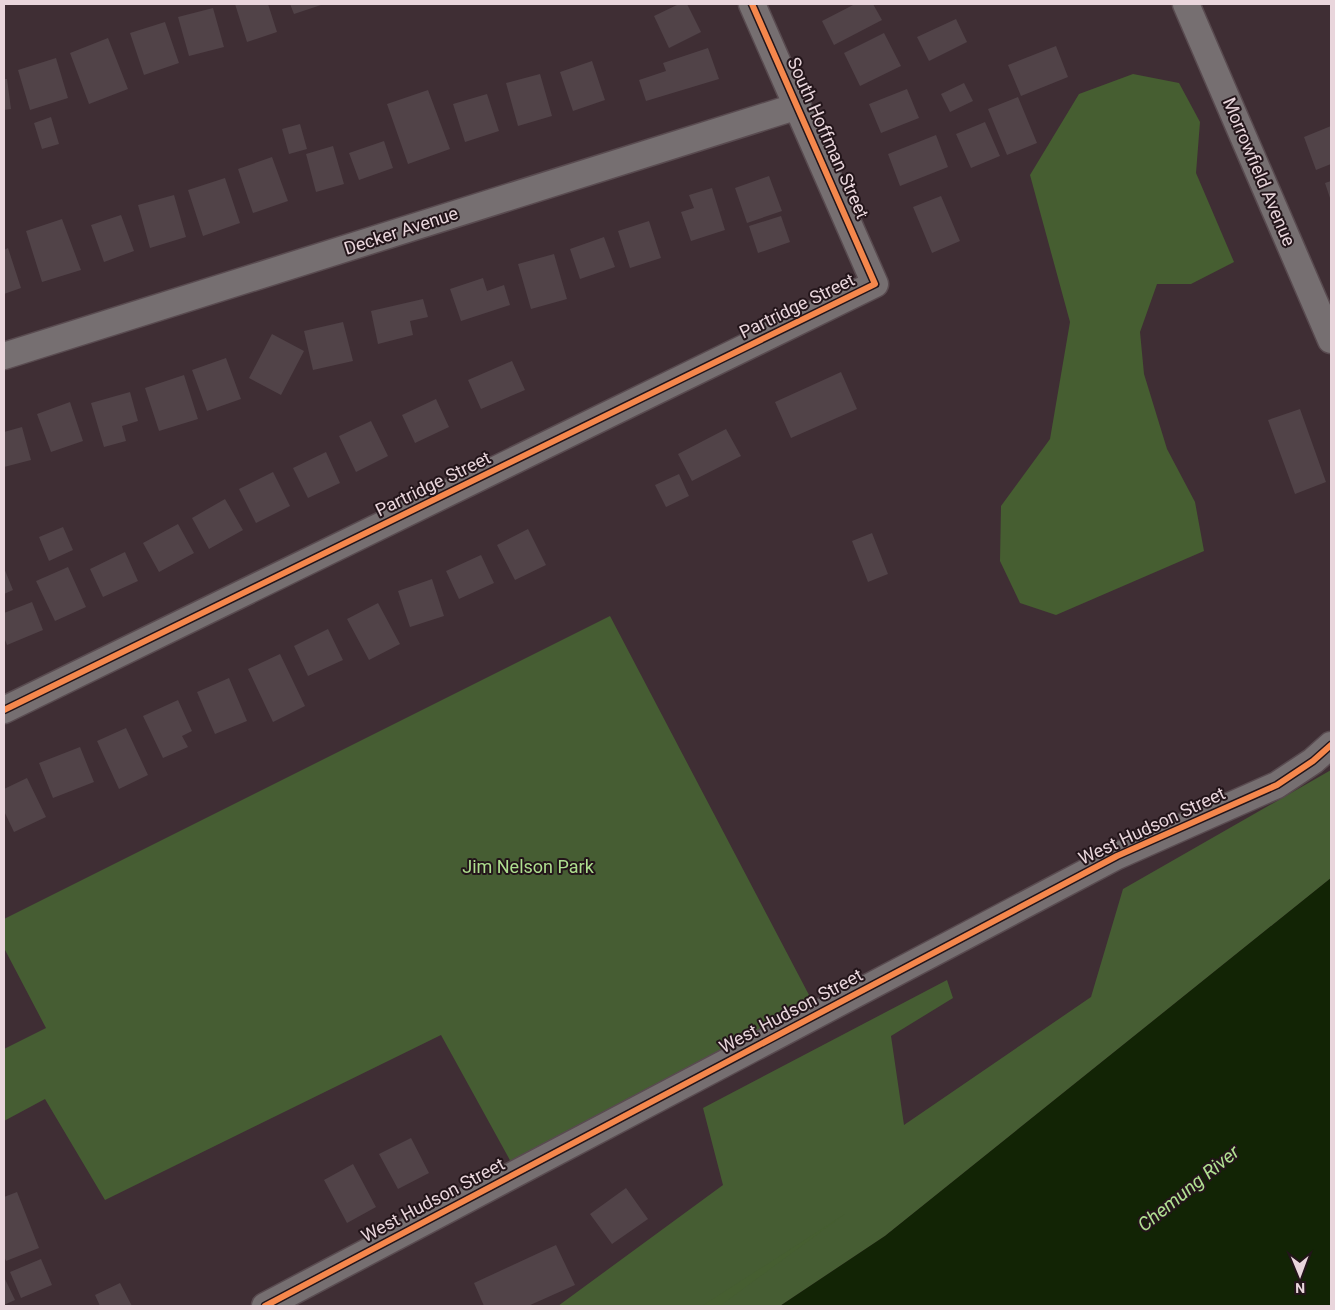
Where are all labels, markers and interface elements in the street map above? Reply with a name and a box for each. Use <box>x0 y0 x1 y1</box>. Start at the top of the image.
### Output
street label: South Hoffman Street <box>783 54 874 222</box>
street label: Morrowfield Avenue <box>1219 94 1300 249</box>
street label: Decker Avenue <box>341 202 461 259</box>
street label: Partridge Street <box>736 269 858 343</box>
street label: Partridge Street <box>372 447 494 521</box>
street label: West Hudson Street <box>1075 782 1228 869</box>
park label: Jim Nelson Park <box>462 856 595 877</box>
street label: West Hudson Street <box>716 964 866 1057</box>
water label: Chemung River <box>1133 1140 1244 1236</box>
street label: West Hudson Street <box>358 1153 508 1246</box>
north arrow <box>1275 1250 1325 1300</box>
text: N <box>1295 1280 1305 1296</box>

